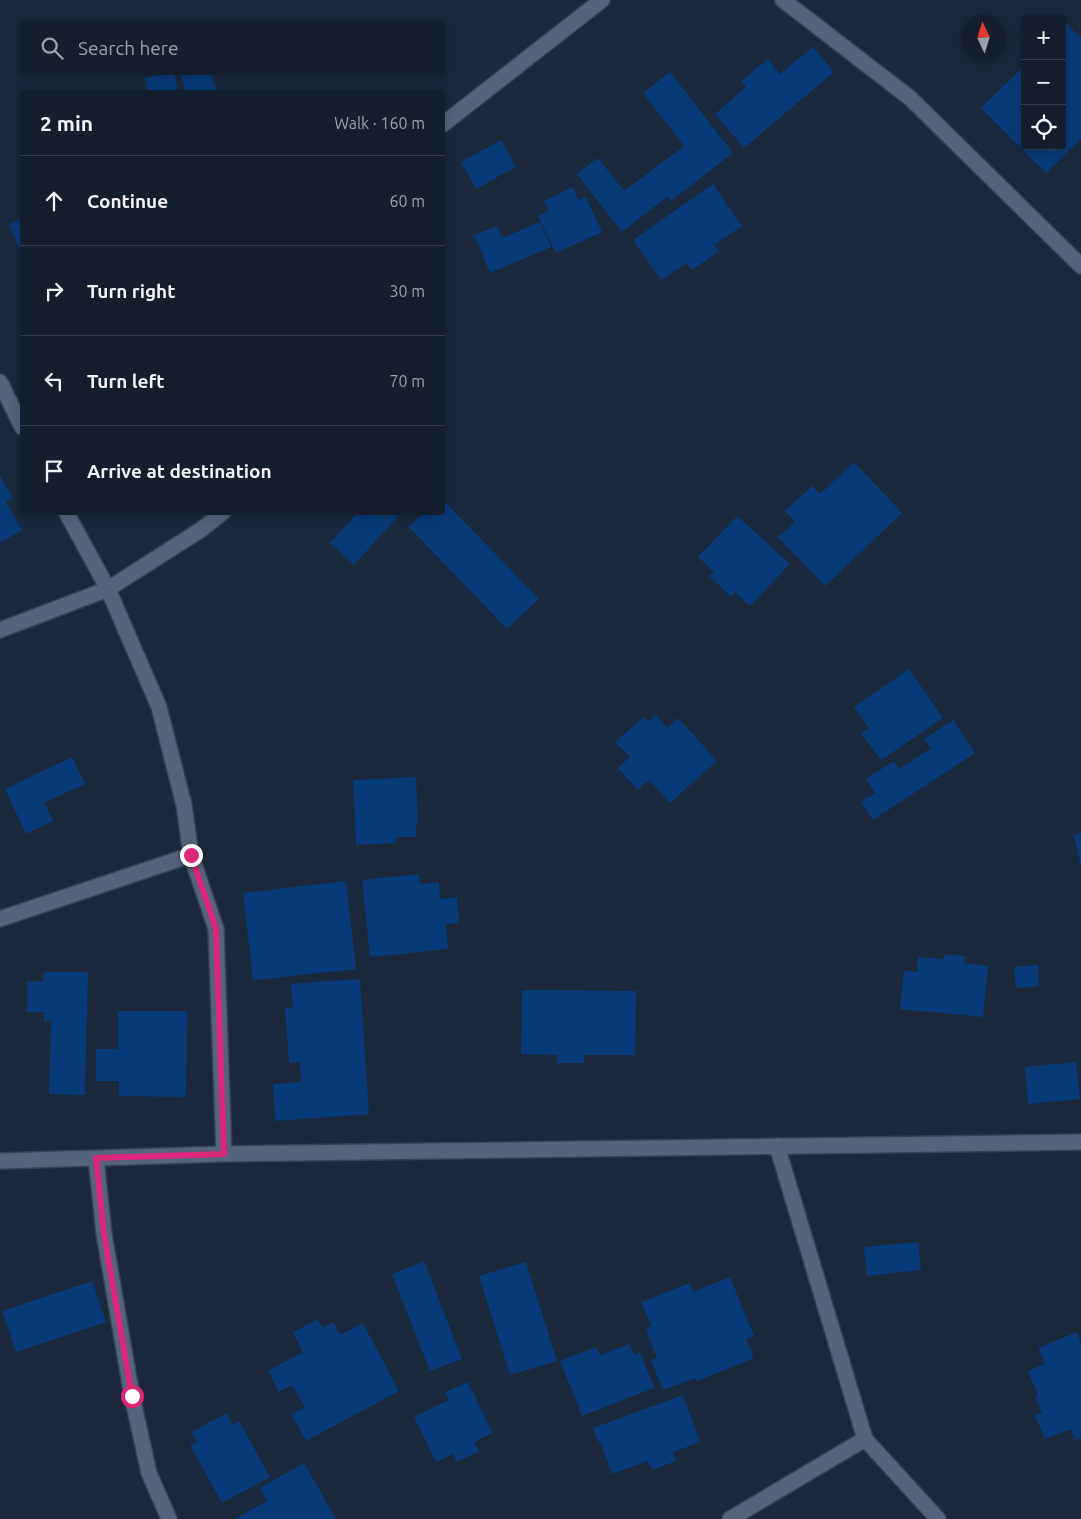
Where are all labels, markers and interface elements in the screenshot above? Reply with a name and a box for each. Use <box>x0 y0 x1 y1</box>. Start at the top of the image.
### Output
north arrow <box>961 15 1006 60</box>
map controls <box>1021 15 1066 150</box>
button: + <box>1021 15 1066 60</box>
search box <box>20 20 445 75</box>
icon: search <box>38 34 66 62</box>
text: Search here <box>78 37 178 59</box>
button: − <box>1021 60 1066 105</box>
button: locate <box>1021 105 1066 150</box>
text: 2 min <box>40 111 93 135</box>
text: Walk · 160 m <box>334 114 425 132</box>
icon: ahead <box>40 187 68 215</box>
text: Continue <box>87 190 168 212</box>
text: 60 m <box>389 192 425 210</box>
icon: right <box>40 277 68 305</box>
text: Turn right <box>87 280 175 302</box>
text: 30 m <box>389 282 425 300</box>
icon: left <box>40 367 68 395</box>
text: Turn left <box>87 370 165 392</box>
text: 70 m <box>389 372 425 390</box>
icon: arrive <box>40 457 68 485</box>
text: Arrive at destination <box>87 460 272 482</box>
route end <box>180 844 203 867</box>
route start <box>121 1385 144 1408</box>

